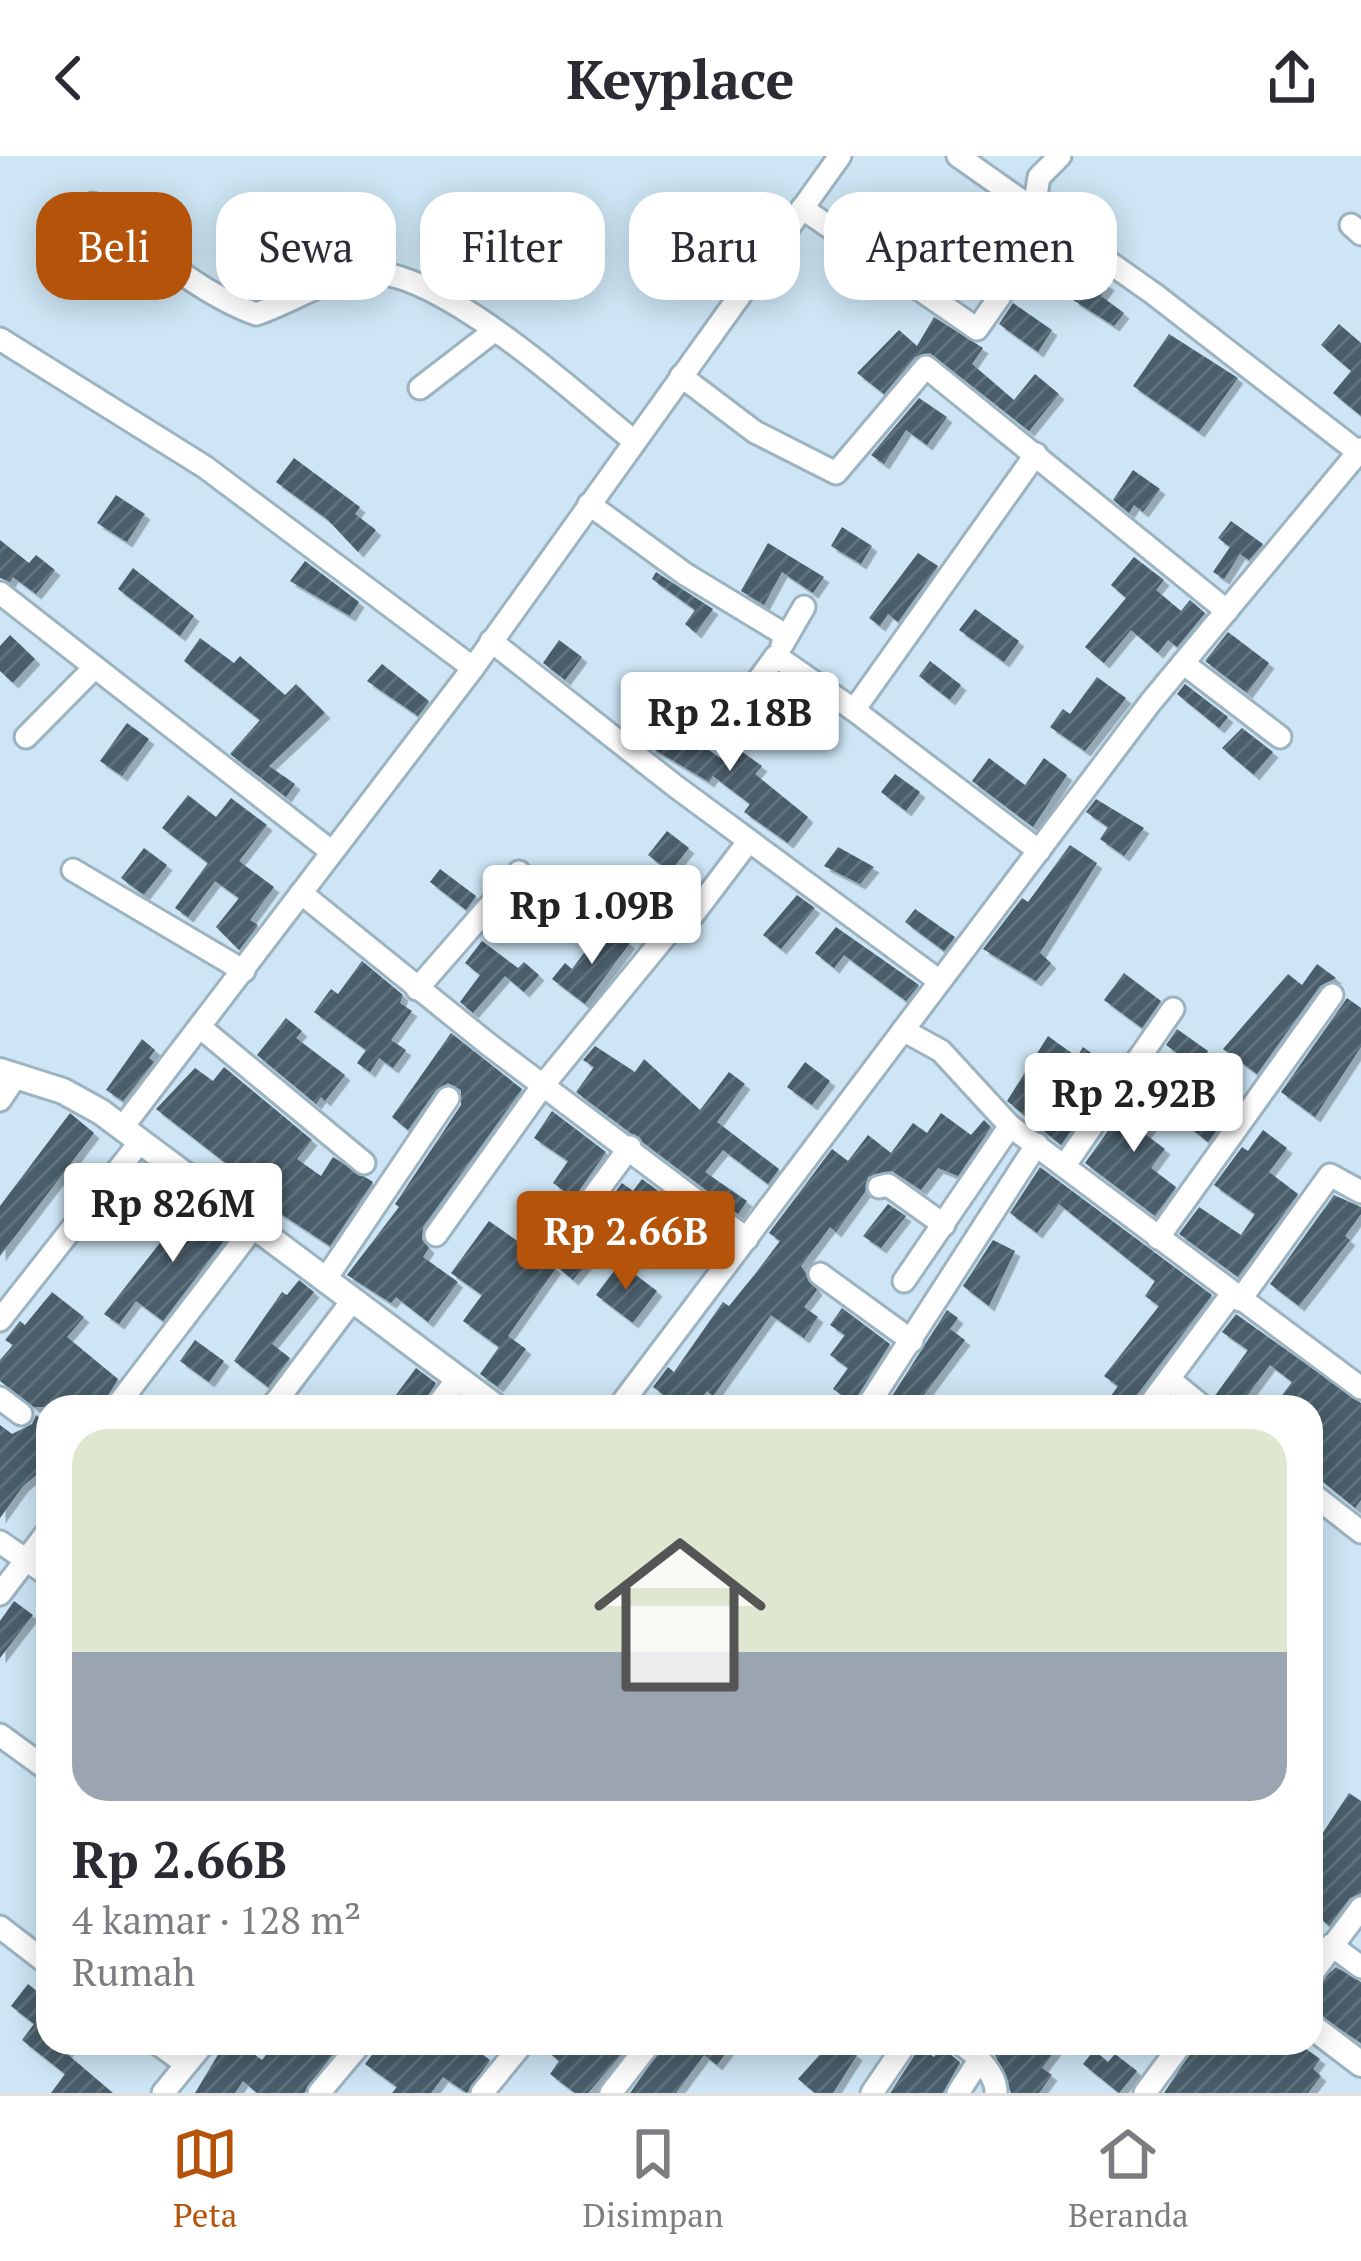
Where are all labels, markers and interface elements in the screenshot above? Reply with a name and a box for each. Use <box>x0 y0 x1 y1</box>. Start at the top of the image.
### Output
text: Keyplace <box>567 43 794 114</box>
icon: back <box>36 45 102 111</box>
icon: share <box>1259 45 1325 111</box>
chip: Beli <box>36 192 192 300</box>
chip: Sewa <box>216 192 396 300</box>
chip: Filter <box>420 192 605 300</box>
chip: Baru <box>629 192 800 300</box>
chip: Apartemen <box>824 192 1117 300</box>
pin: Rp 2.18B <box>606 672 854 774</box>
text: Rp 2.18B <box>648 685 812 737</box>
pin: Rp 1.09B <box>468 865 716 967</box>
text: Rp 1.09B <box>510 878 674 930</box>
pin: Rp 2.92B <box>1010 1053 1258 1155</box>
text: Rp 2.92B <box>1052 1066 1216 1118</box>
pin: Rp 826M <box>62 1163 284 1265</box>
text: Rp 826M <box>91 1176 255 1228</box>
pin: Rp 2.66B <box>502 1191 750 1293</box>
text: Rp 2.66B <box>544 1204 708 1256</box>
icon: home <box>572 1507 788 1723</box>
text: Rp 2.66B <box>72 1825 287 1893</box>
text: 4 kamar · 128 m² <box>72 1893 361 1945</box>
text: Rumah <box>72 1945 195 1997</box>
tab: Peta <box>172 2121 238 2236</box>
tab: Disimpan <box>583 2121 724 2236</box>
tab: Beranda <box>1068 2121 1189 2236</box>

